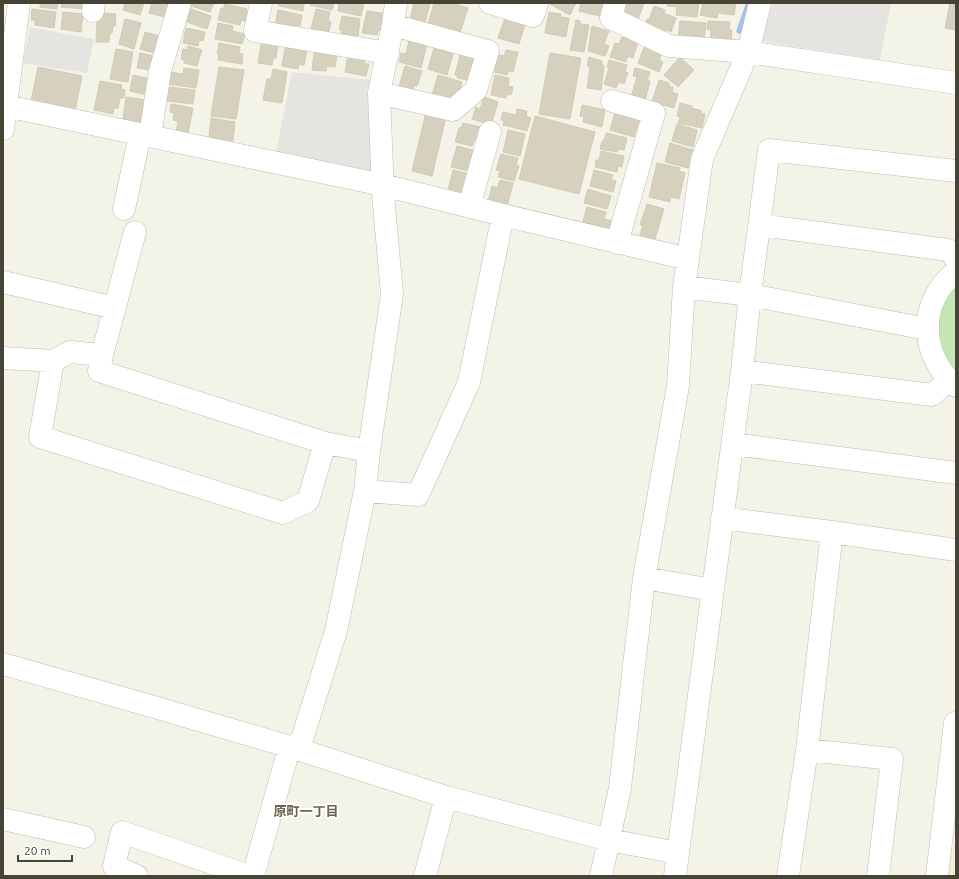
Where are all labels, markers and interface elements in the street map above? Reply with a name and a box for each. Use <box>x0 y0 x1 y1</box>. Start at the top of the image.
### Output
district label: 原町一丁目 <box>273 804 339 818</box>
scale bar <box>18 837 72 863</box>
text: 20 m <box>24 844 51 857</box>

